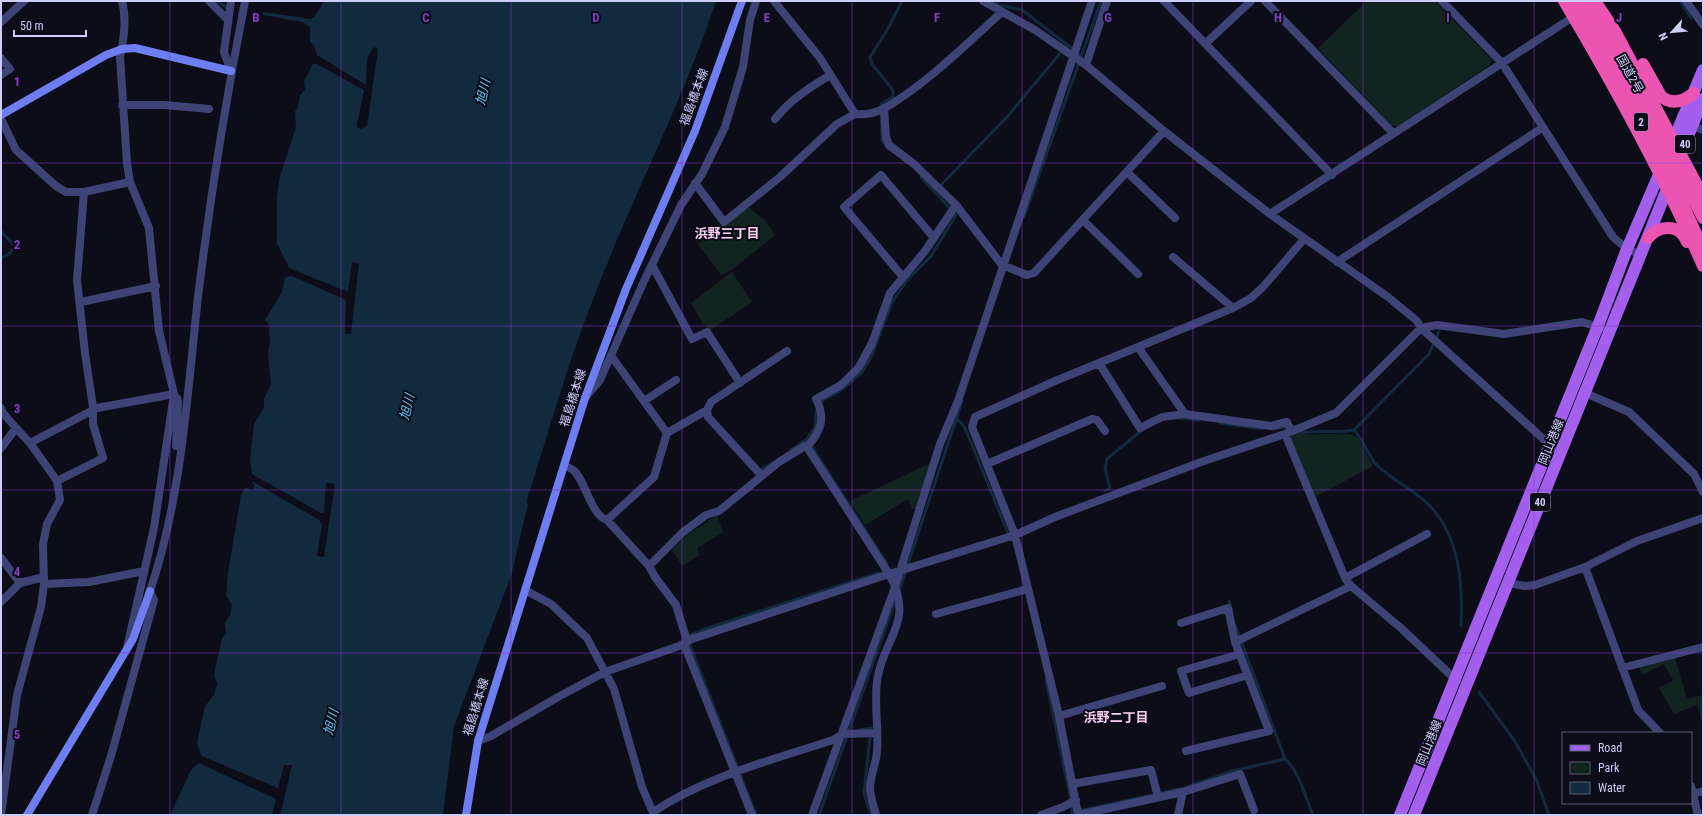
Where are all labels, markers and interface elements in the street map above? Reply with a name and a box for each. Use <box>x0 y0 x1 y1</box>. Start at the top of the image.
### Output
text: B <box>252 10 260 25</box>
text: C <box>422 10 430 25</box>
text: D <box>592 10 600 25</box>
text: E <box>764 10 771 25</box>
text: F <box>934 10 940 25</box>
text: G <box>1104 10 1112 25</box>
text: H <box>1274 10 1282 25</box>
text: I <box>1446 10 1450 25</box>
text: J <box>1616 10 1622 25</box>
scale bar <box>14 12 86 38</box>
north arrow <box>1652 12 1692 52</box>
text: 50 m <box>20 19 44 33</box>
text: N <box>1656 30 1671 42</box>
street label: 国道2号 <box>1614 52 1646 96</box>
street label: 福島橋本線 <box>677 66 711 128</box>
text: 1 <box>14 74 20 89</box>
water label: 旭川 <box>473 76 494 106</box>
road number: 2 <box>1634 113 1648 131</box>
road number: 40 <box>1675 135 1695 153</box>
district label: 浜野三丁目 <box>694 226 760 241</box>
text: 2 <box>14 237 21 252</box>
street label: 福島橋本線 <box>557 367 589 429</box>
water label: 旭川 <box>397 391 418 421</box>
text: 3 <box>14 401 20 416</box>
street label: 岡山港線 <box>1536 417 1566 467</box>
road number: 40 <box>1530 493 1550 511</box>
text: 4 <box>14 564 21 579</box>
street label: 福島橋本線 <box>461 676 491 738</box>
water label: 旭川 <box>321 706 342 736</box>
district label: 浜野二丁目 <box>1083 710 1149 725</box>
street label: 岡山港線 <box>1414 718 1444 768</box>
text: 5 <box>14 727 21 742</box>
legend <box>1562 732 1692 804</box>
text: Road <box>1598 741 1622 755</box>
text: Park <box>1598 761 1620 775</box>
text: Water <box>1598 781 1626 795</box>

